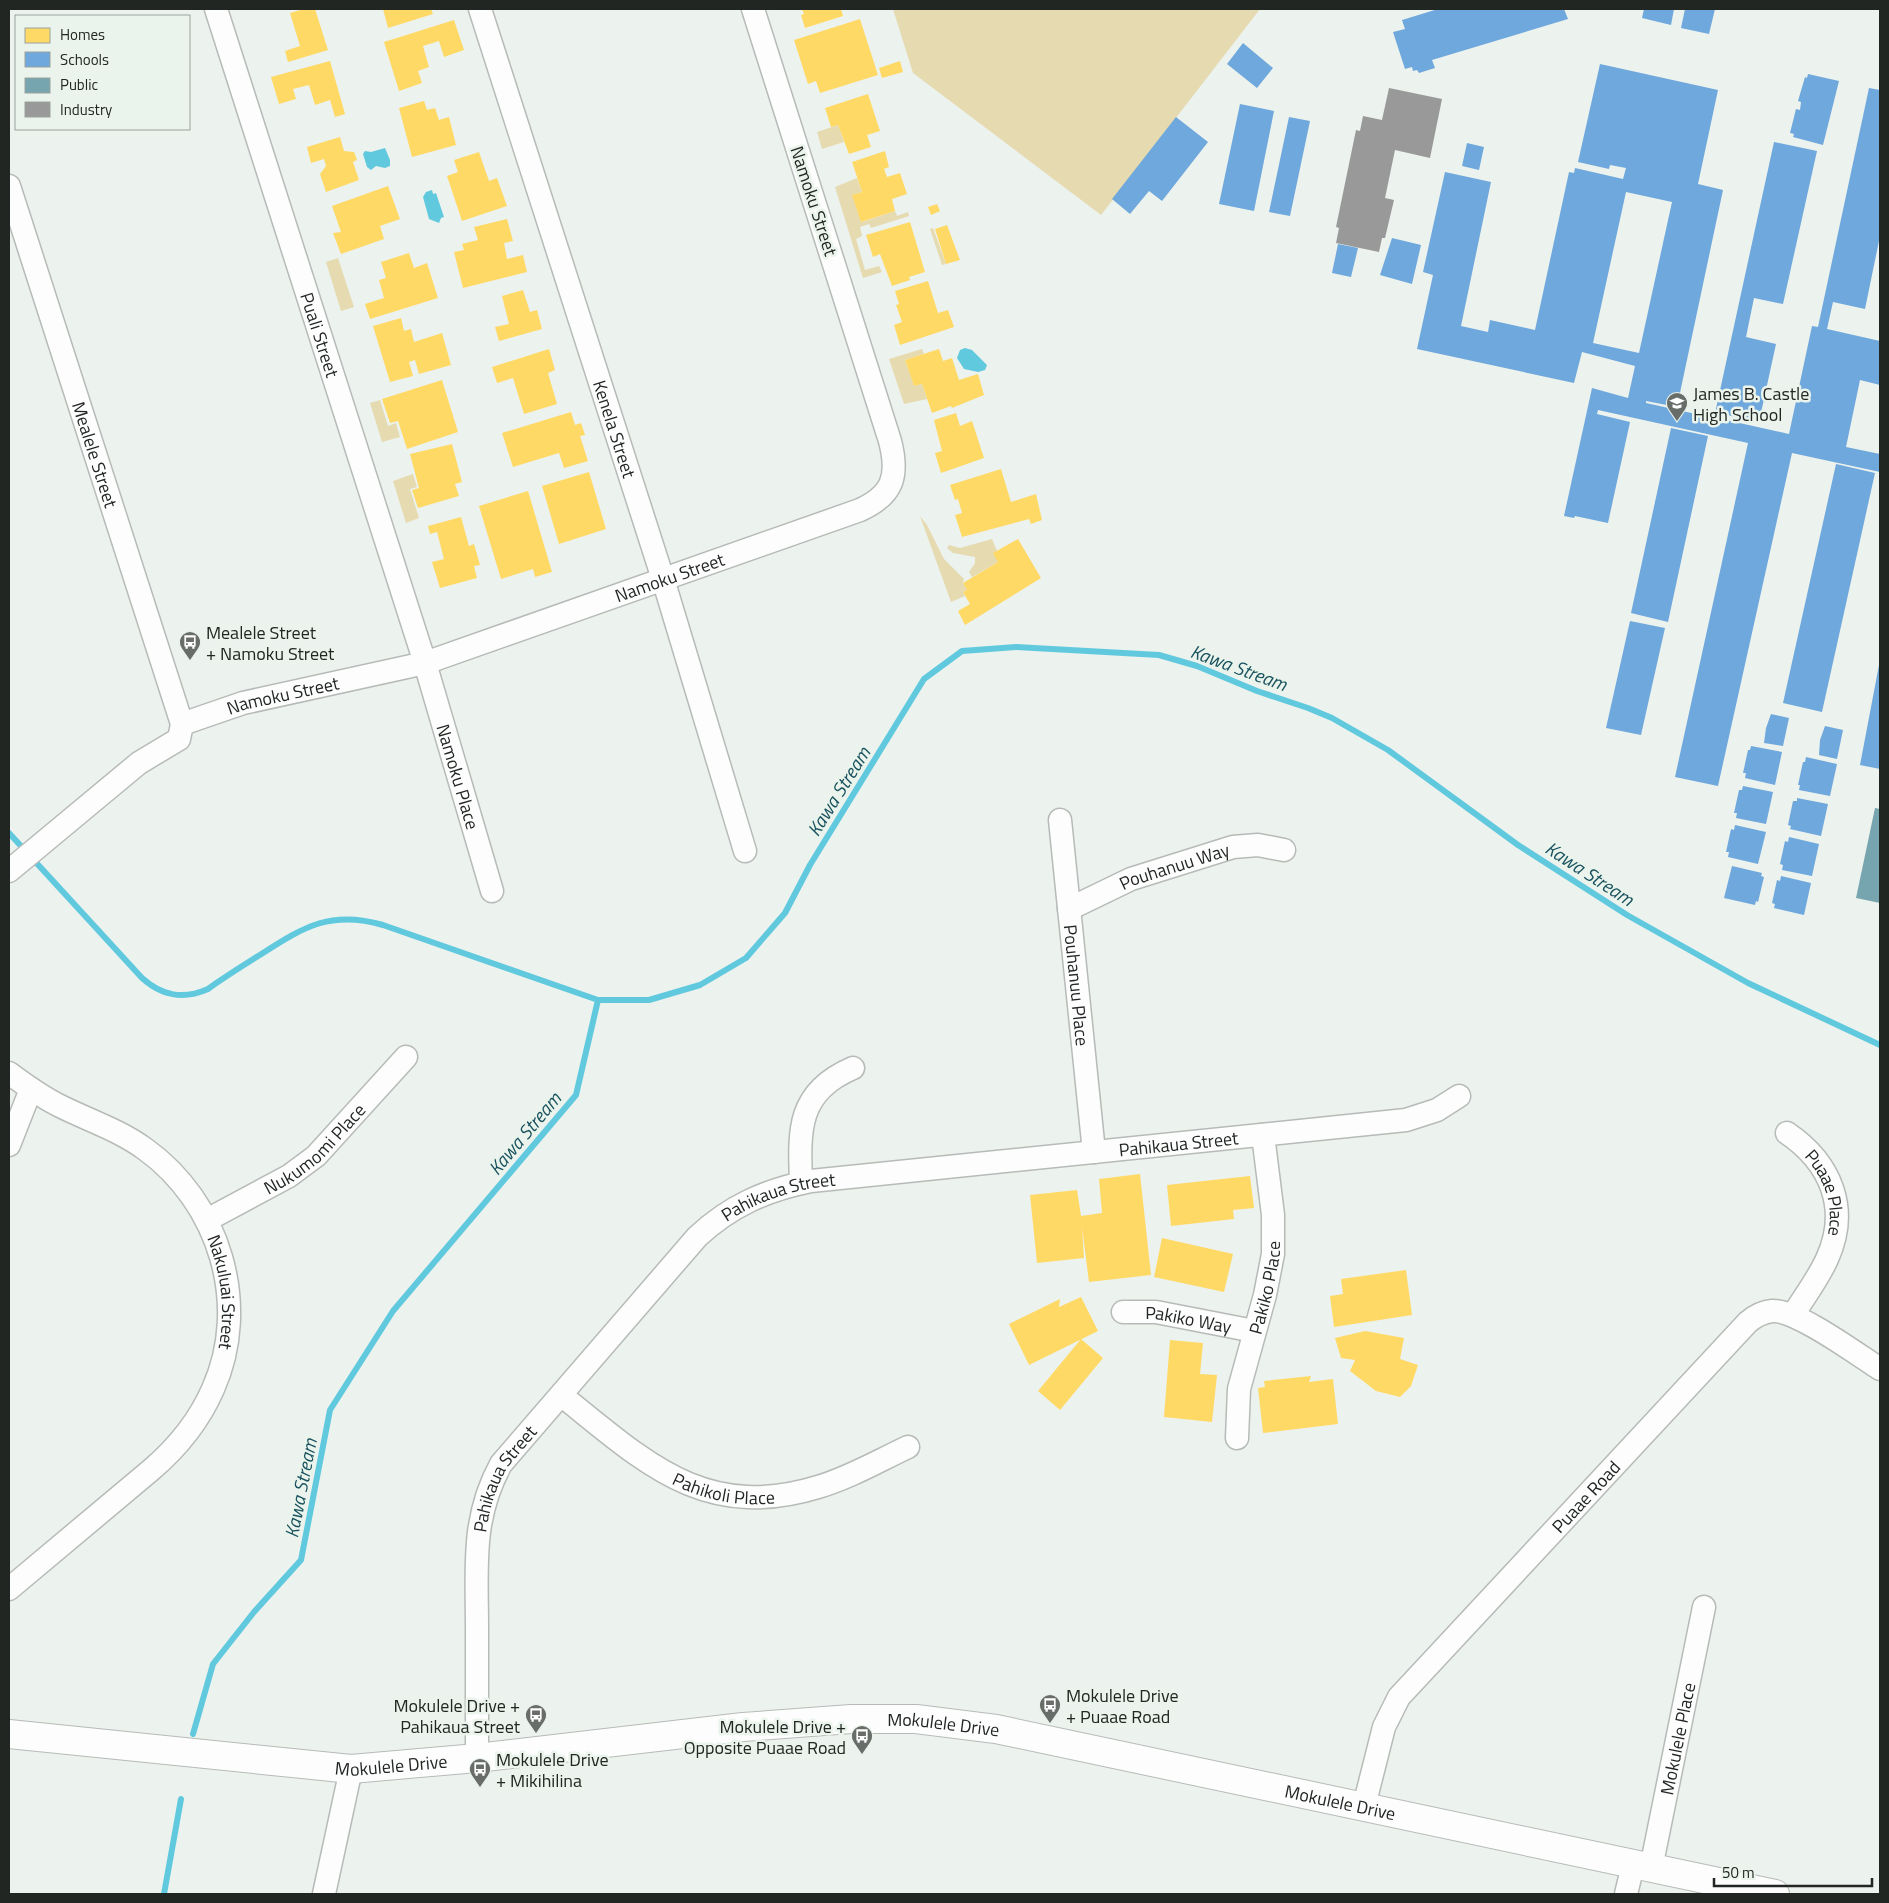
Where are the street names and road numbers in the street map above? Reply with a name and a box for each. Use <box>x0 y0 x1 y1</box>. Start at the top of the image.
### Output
street label: Namoku Street <box>784 142 845 260</box>
street label: Puali Street <box>294 289 347 381</box>
street label: Kenela Street <box>586 376 643 482</box>
street label: Mealele Street <box>66 398 125 512</box>
street label: Namoku Street <box>611 545 729 609</box>
street label: Namoku Street <box>223 669 342 721</box>
street label: Namoku Place <box>430 721 487 833</box>
street label: Pouhanuu Way <box>1114 835 1233 896</box>
street label: Pouhanuu Place <box>1057 923 1097 1047</box>
street label: Nukumomi Place <box>259 1097 371 1201</box>
street label: Pahikaua Street <box>1117 1124 1240 1163</box>
street label: Puaae Place <box>1799 1143 1850 1238</box>
street label: Pahikaua Street <box>715 1165 837 1227</box>
street label: Nakuluai Street <box>201 1230 243 1353</box>
street label: Pakiko Place <box>1241 1241 1287 1337</box>
street label: Pakiko Way <box>1145 1299 1234 1340</box>
street label: Pahikaua Street <box>466 1418 543 1534</box>
street label: Puaae Road <box>1545 1454 1626 1539</box>
street label: Pahikoli Place <box>668 1465 776 1511</box>
street label: Mokulele Place <box>1653 1680 1702 1797</box>
street label: Mokulele Drive <box>887 1705 1001 1743</box>
street label: Mokulele Drive <box>334 1747 448 1783</box>
street label: Mokulele Drive <box>1282 1777 1398 1827</box>

